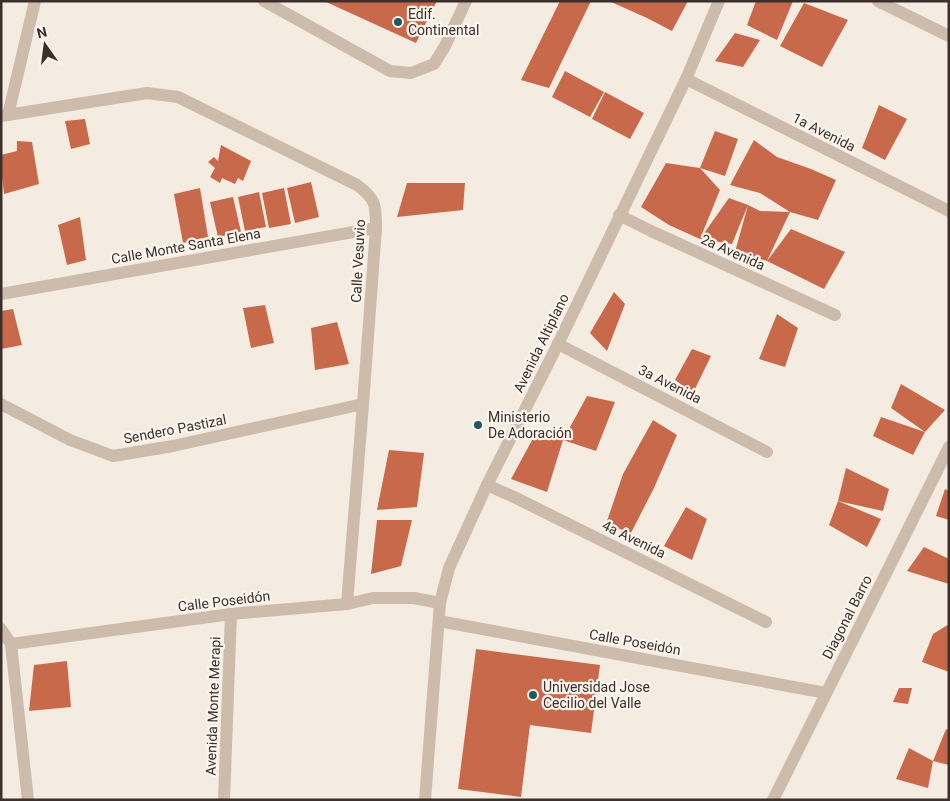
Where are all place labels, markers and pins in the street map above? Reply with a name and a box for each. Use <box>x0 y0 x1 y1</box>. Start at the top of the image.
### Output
place label: Edif. Continental <box>408 6 479 38</box>
marker: Edif. Continental <box>392 16 404 28</box>
place label: Ministerio De Adoración <box>488 409 572 441</box>
marker: Ministerio De Adoración <box>472 419 484 431</box>
place label: Universidad Jose Cecilio del Valle <box>543 679 650 711</box>
marker: Universidad Jose Cecilio del Valle <box>527 689 539 701</box>

